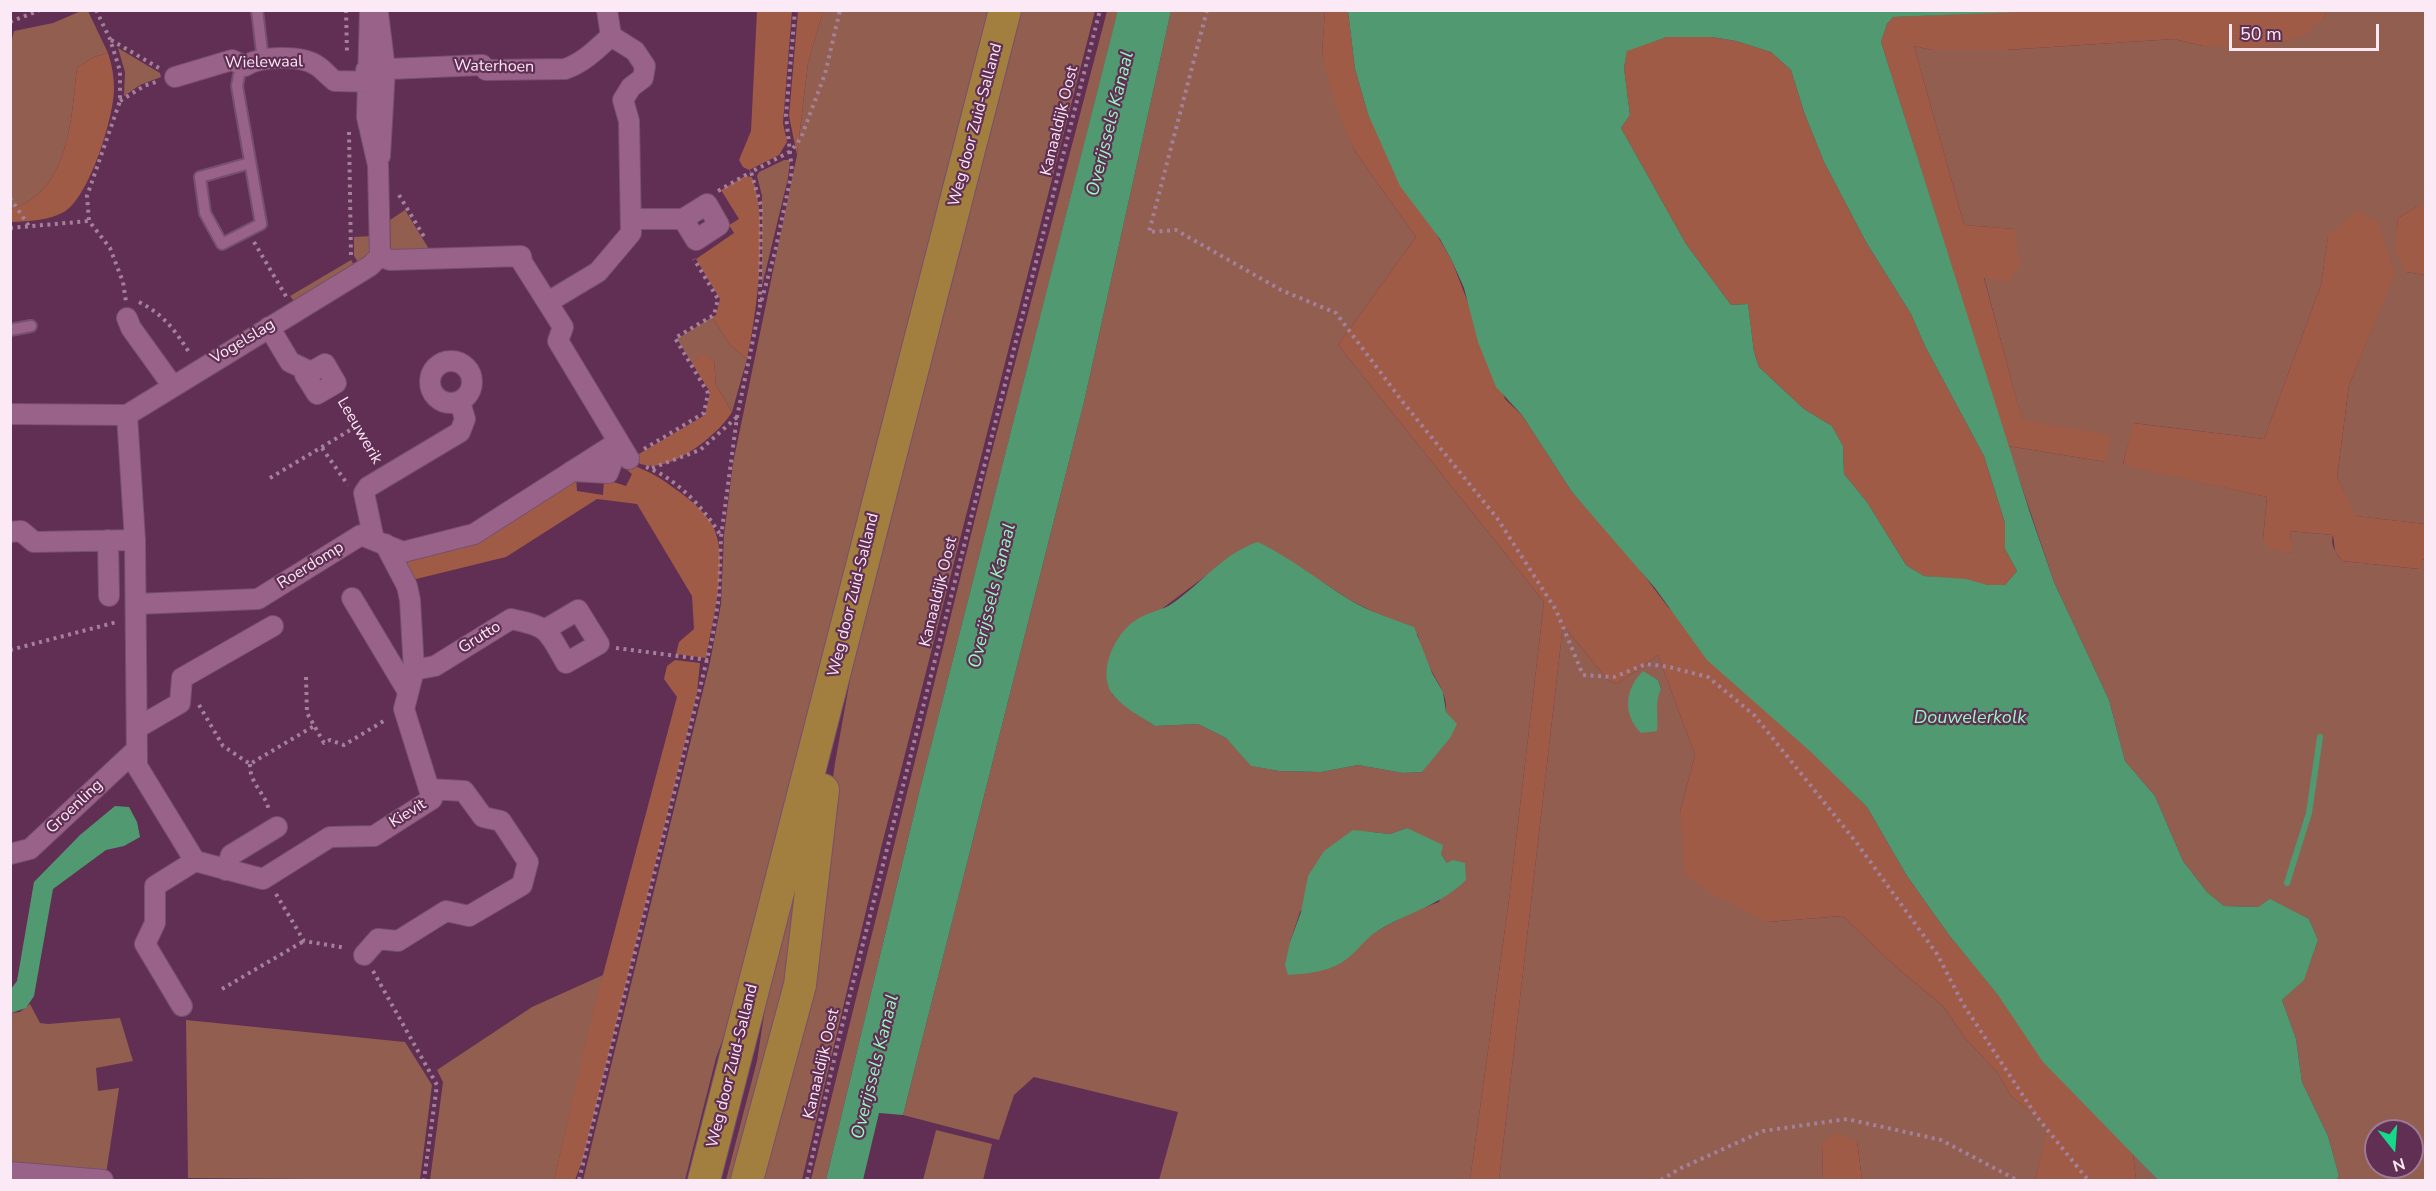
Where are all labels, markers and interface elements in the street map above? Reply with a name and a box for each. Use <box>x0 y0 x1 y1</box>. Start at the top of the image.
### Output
scale bar <box>2232 12 2382 50</box>
text: 50 m <box>2240 22 2282 46</box>
street label: Weg door Zuid-Salland <box>945 41 1007 209</box>
water label: Overijssels Kanaal <box>1083 49 1139 199</box>
street label: Wielewaal <box>225 53 303 73</box>
street label: Waterhoen <box>454 57 534 77</box>
street label: Kanaaldijk Oost <box>1037 64 1083 178</box>
street label: Vogelslag <box>207 315 279 369</box>
street label: Leeuwerik <box>332 394 386 468</box>
street label: Weg door Zuid-Salland <box>824 511 884 679</box>
water label: Overijssels Kanaal <box>965 521 1021 671</box>
street label: Kanaaldijk Oost <box>916 535 962 649</box>
street label: Roerdomp <box>274 538 348 594</box>
street label: Grutto <box>455 618 505 658</box>
water label: Douwelerkolk <box>1914 708 2026 730</box>
street label: Groenling <box>43 776 107 838</box>
street label: Kievit <box>386 795 430 833</box>
street label: Weg door Zuid-Salland <box>703 982 763 1150</box>
water label: Overijssels Kanaal <box>848 992 904 1142</box>
street label: Kanaaldijk Oost <box>800 1007 844 1121</box>
north arrow <box>2364 1119 2424 1179</box>
text: N <box>2390 1152 2408 1177</box>

